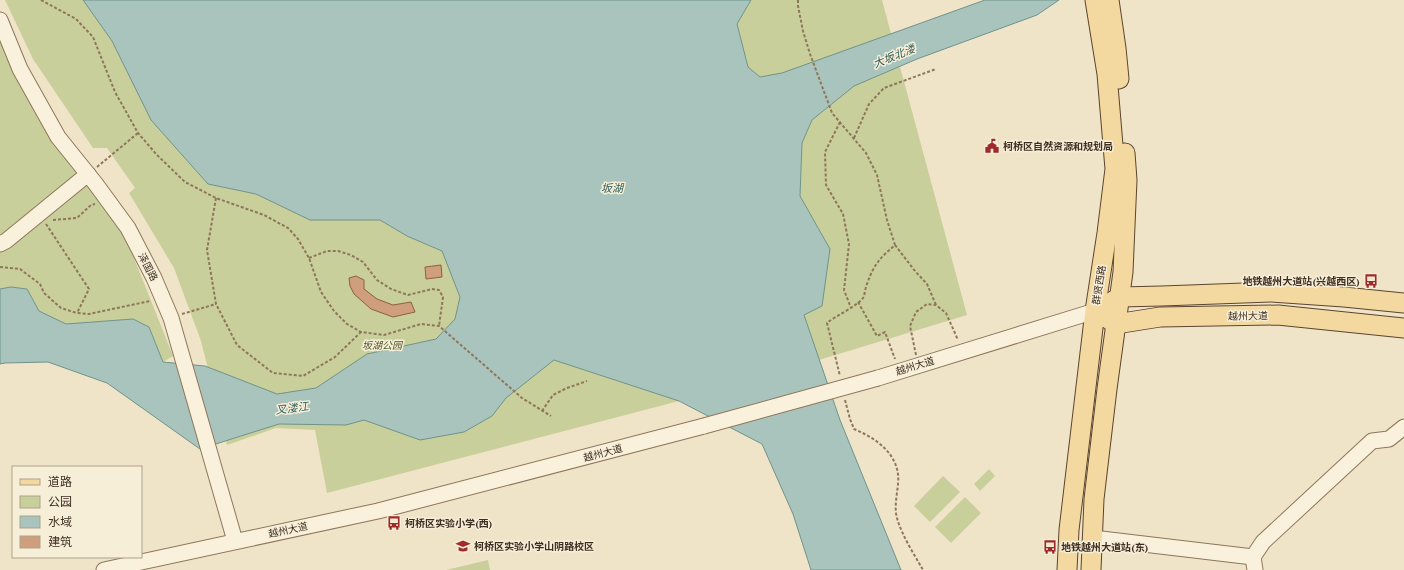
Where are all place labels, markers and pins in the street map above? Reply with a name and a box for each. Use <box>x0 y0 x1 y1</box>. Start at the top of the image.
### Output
public building icon: 柯桥区自然资源和规划局 <box>984 138 1000 154</box>
place label: 柯桥区自然资源和规划局 <box>1003 140 1113 152</box>
bus stop icon: 地铁越州大道站(兴越西区) <box>1363 273 1379 289</box>
place label: 地铁越州大道站(兴越西区) <box>1242 275 1360 288</box>
bus stop icon: 柯桥区实验小学(西) <box>386 515 402 531</box>
place label: 柯桥区实验小学(西) <box>405 518 493 530</box>
school or university icon: 柯桥区实验小学山阴路校区 <box>455 538 471 554</box>
bus stop icon: 地铁越州大道站(东) <box>1042 539 1058 555</box>
place label: 柯桥区实验小学山阴路校区 <box>474 540 594 552</box>
place label: 地铁越州大道站(东) <box>1061 541 1149 554</box>

